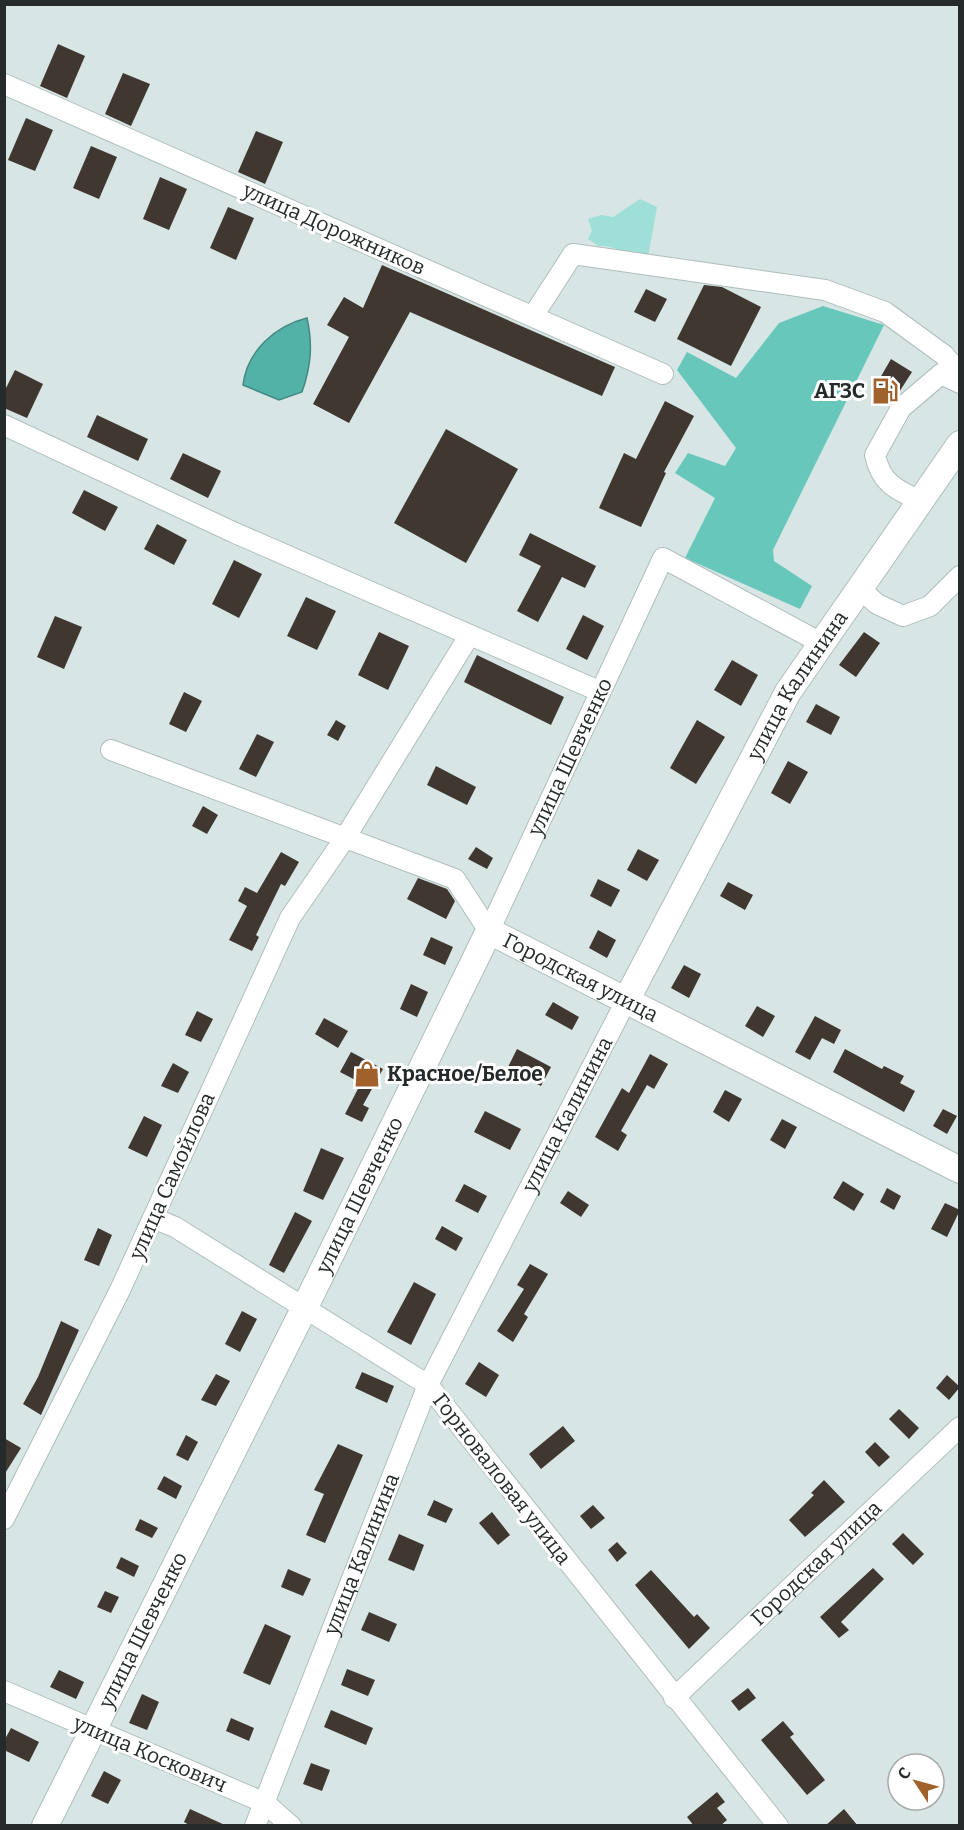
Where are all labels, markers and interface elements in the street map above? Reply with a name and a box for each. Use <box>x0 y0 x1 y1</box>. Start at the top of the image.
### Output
street label: улица Дорожников <box>238 177 429 281</box>
fuel station icon: АГЗС <box>870 376 900 406</box>
place label: АГЗС <box>814 378 865 404</box>
street label: улица Калинина <box>741 605 854 766</box>
street label: улица Шевченко <box>522 674 618 841</box>
street label: Городская улица <box>499 927 663 1028</box>
street label: улица Калинина <box>516 1032 619 1198</box>
shop icon: Красное/Белое <box>352 1059 382 1089</box>
place label: Красное/Белое <box>387 1061 543 1087</box>
street label: улица Самойлова <box>123 1088 221 1265</box>
street label: улица Шевченко <box>310 1113 409 1279</box>
street label: Горноваловая улица <box>427 1388 577 1570</box>
street label: улица Калинина <box>318 1469 405 1640</box>
street label: Городская улица <box>745 1495 887 1631</box>
street label: улица Шевченко <box>93 1548 193 1713</box>
street label: улица Коскович <box>68 1710 231 1798</box>
north arrow <box>886 1752 946 1812</box>
text: С <box>894 1764 915 1783</box>

